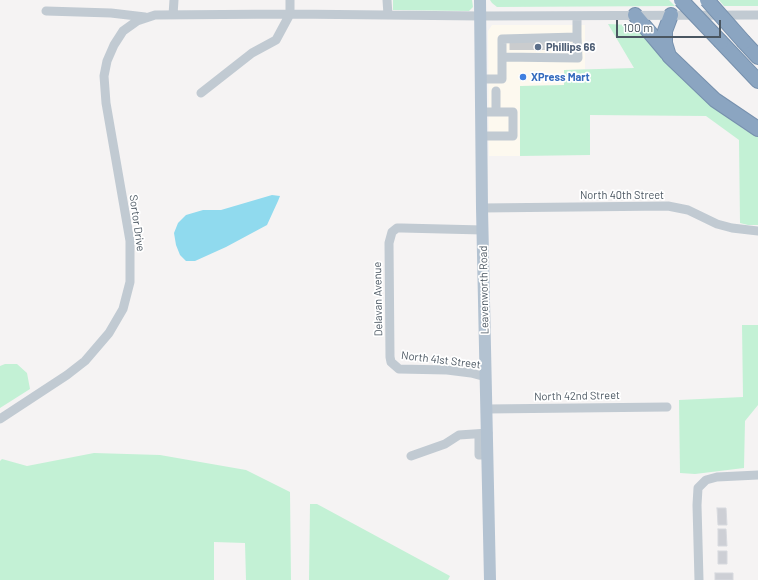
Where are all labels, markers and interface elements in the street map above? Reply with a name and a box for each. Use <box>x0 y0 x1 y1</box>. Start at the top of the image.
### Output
scale bar <box>618 12 723 38</box>
text: 100 m <box>623 20 653 34</box>
place label: Phillips 66 <box>546 40 595 54</box>
marker: Phillips 66 <box>533 42 543 52</box>
place label: XPress Mart <box>531 70 590 84</box>
marker: XPress Mart <box>518 72 528 82</box>
street label: North 40th Street <box>580 188 664 202</box>
street label: Sortor Drive <box>126 194 148 252</box>
street label: Leavenworth Road <box>477 246 491 334</box>
street label: Delavan Avenue <box>371 262 385 336</box>
street label: North 41st Street <box>400 349 482 371</box>
street label: North 42nd Street <box>534 389 620 403</box>

